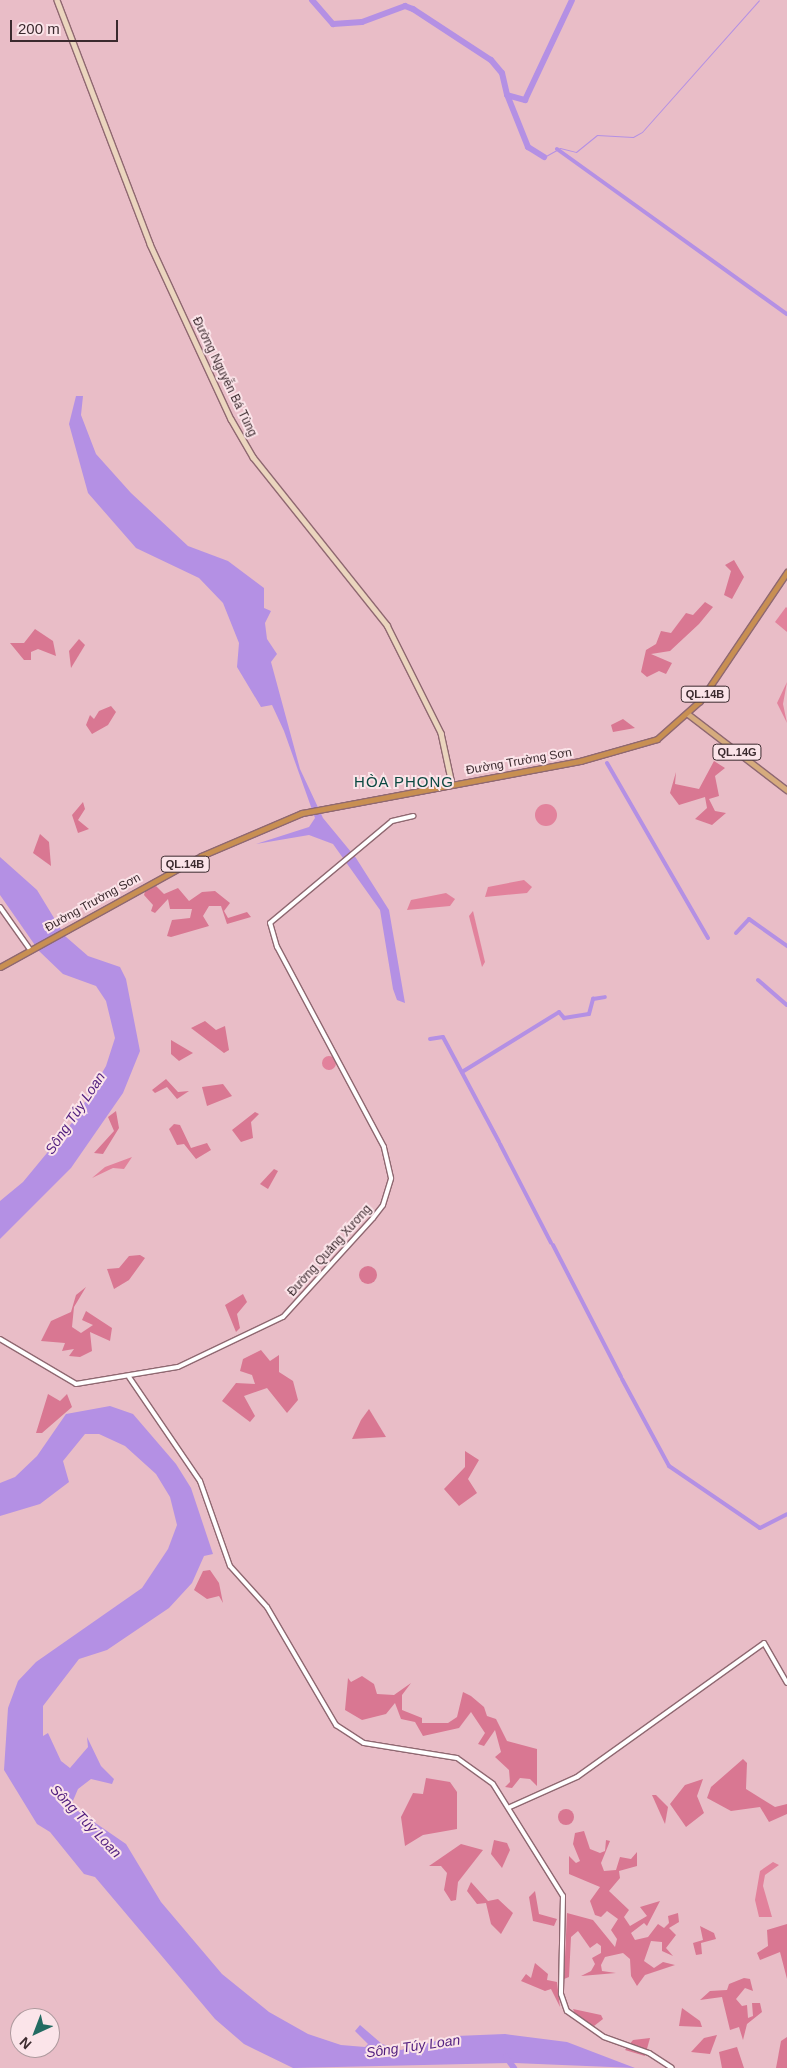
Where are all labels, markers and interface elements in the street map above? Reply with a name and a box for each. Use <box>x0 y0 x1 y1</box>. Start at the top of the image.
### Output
scale bar <box>12 10 120 42</box>
text: 200 m <box>18 20 60 37</box>
street label: Đường Nguyễn Bá Tùng <box>189 315 259 439</box>
road number: QL.14B <box>680 686 730 702</box>
road number: QL.14G <box>712 744 762 760</box>
street label: Đường Trường Sơn <box>465 746 573 778</box>
district label: HÒA PHONG <box>353 773 455 791</box>
road number: QL.14B <box>160 856 210 872</box>
street label: Đường Trường Sơn <box>43 871 143 935</box>
water label: Sông Túy Loan <box>41 1069 109 1157</box>
street label: Đường Quảng Xương <box>285 1202 375 1300</box>
water label: Sông Túy Loan <box>47 1781 125 1861</box>
north arrow <box>10 2008 60 2058</box>
water label: Sông Túy Loan <box>365 2031 461 2061</box>
text: N <box>16 2034 35 2053</box>

